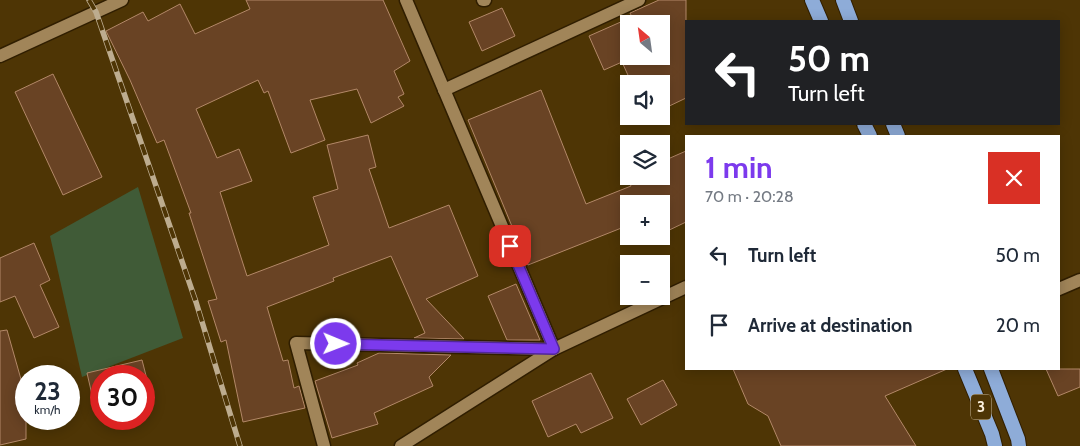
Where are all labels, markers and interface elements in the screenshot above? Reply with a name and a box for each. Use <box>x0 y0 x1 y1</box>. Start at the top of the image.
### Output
north arrow <box>620 15 670 65</box>
map controls <box>620 15 670 305</box>
text: 50 m <box>788 37 870 80</box>
icon: left <box>705 40 770 105</box>
button: sound <box>620 75 670 125</box>
text: Turn left <box>788 80 865 107</box>
button: layers <box>620 135 670 185</box>
text: 1 min <box>705 149 773 186</box>
button: close <box>988 152 1040 204</box>
text: 70 m · 20:28 <box>705 187 794 206</box>
button: + <box>620 195 670 245</box>
pin <box>489 225 531 267</box>
icon: arrive <box>496 232 524 260</box>
icon: left <box>705 241 733 269</box>
text: Turn left <box>748 244 816 267</box>
text: 50 m <box>996 244 1040 267</box>
button: − <box>620 255 670 305</box>
icon: arrive <box>705 311 733 339</box>
text: Arrive at destination <box>748 314 912 337</box>
text: 20 m <box>996 314 1040 337</box>
position arrow <box>309 317 361 369</box>
speed limit sign: 30 <box>90 365 155 430</box>
text: 23 <box>34 376 61 406</box>
road number: 3 <box>971 394 991 420</box>
text: km/h <box>34 402 61 417</box>

